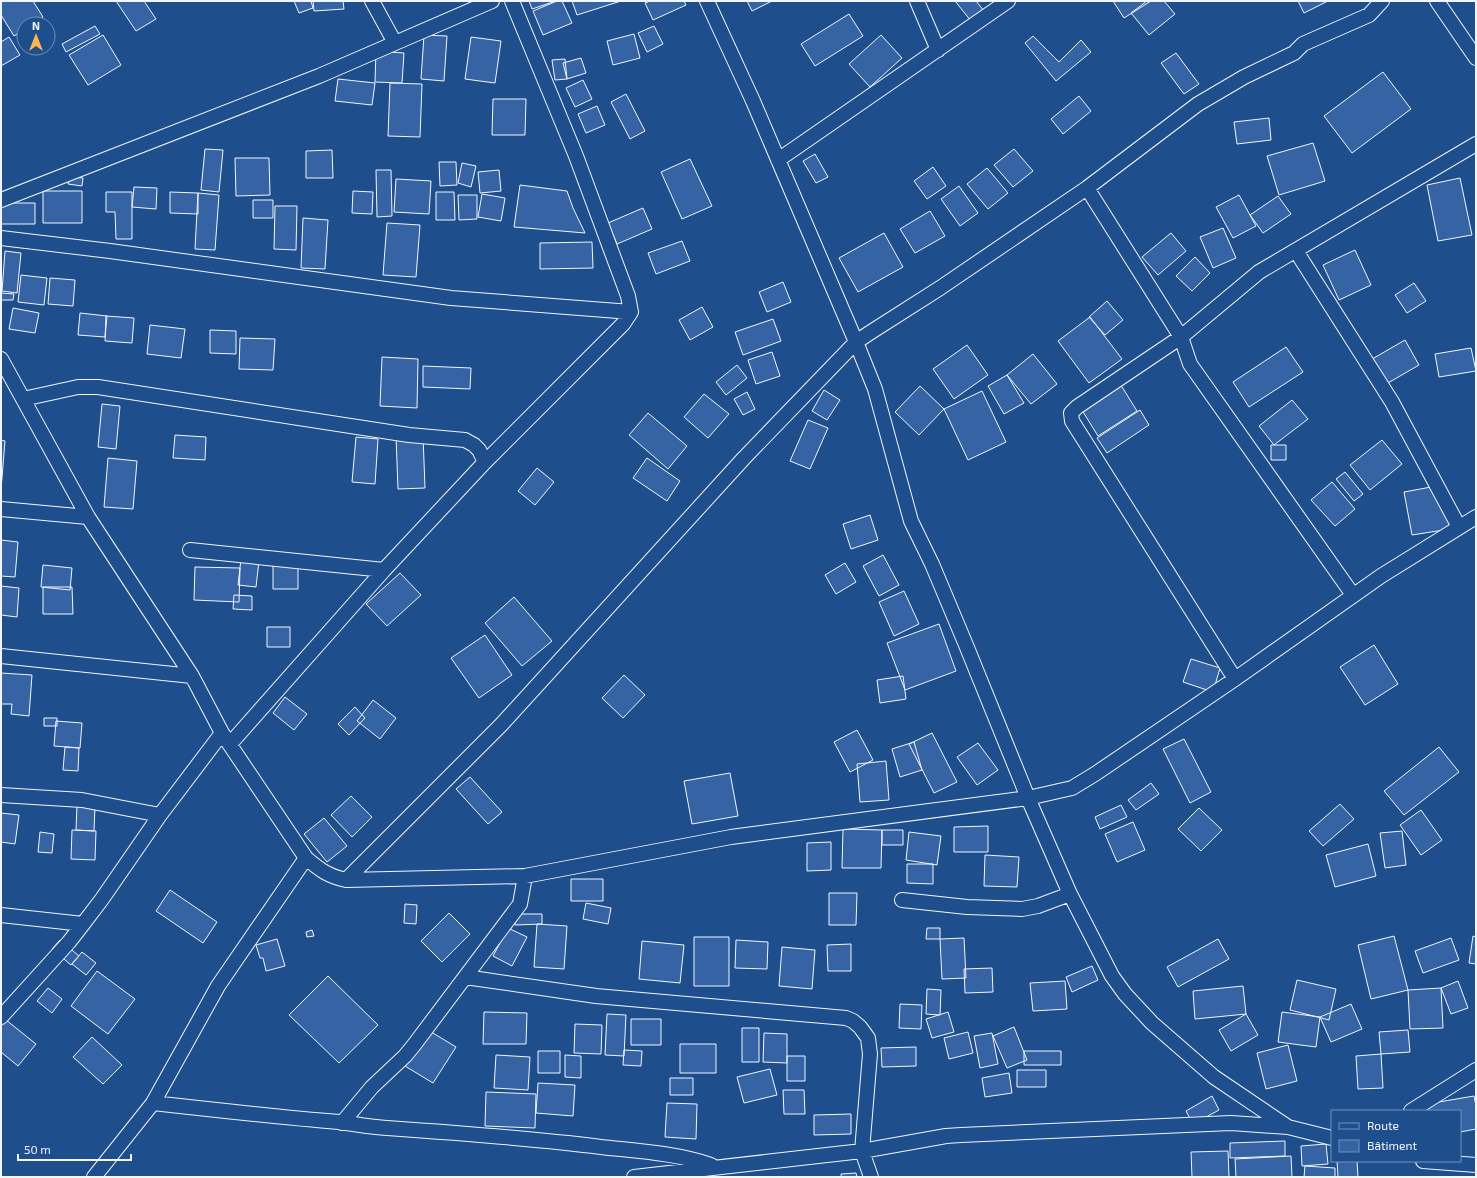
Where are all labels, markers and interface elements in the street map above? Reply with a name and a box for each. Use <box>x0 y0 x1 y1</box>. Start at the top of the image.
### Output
north arrow <box>16 16 56 56</box>
text: N <box>32 19 40 32</box>
legend <box>1331 1110 1461 1162</box>
text: Route <box>1367 1118 1399 1132</box>
scale bar <box>18 1136 131 1162</box>
text: Bâtiment <box>1367 1138 1418 1152</box>
text: 50 m <box>24 1142 51 1156</box>

